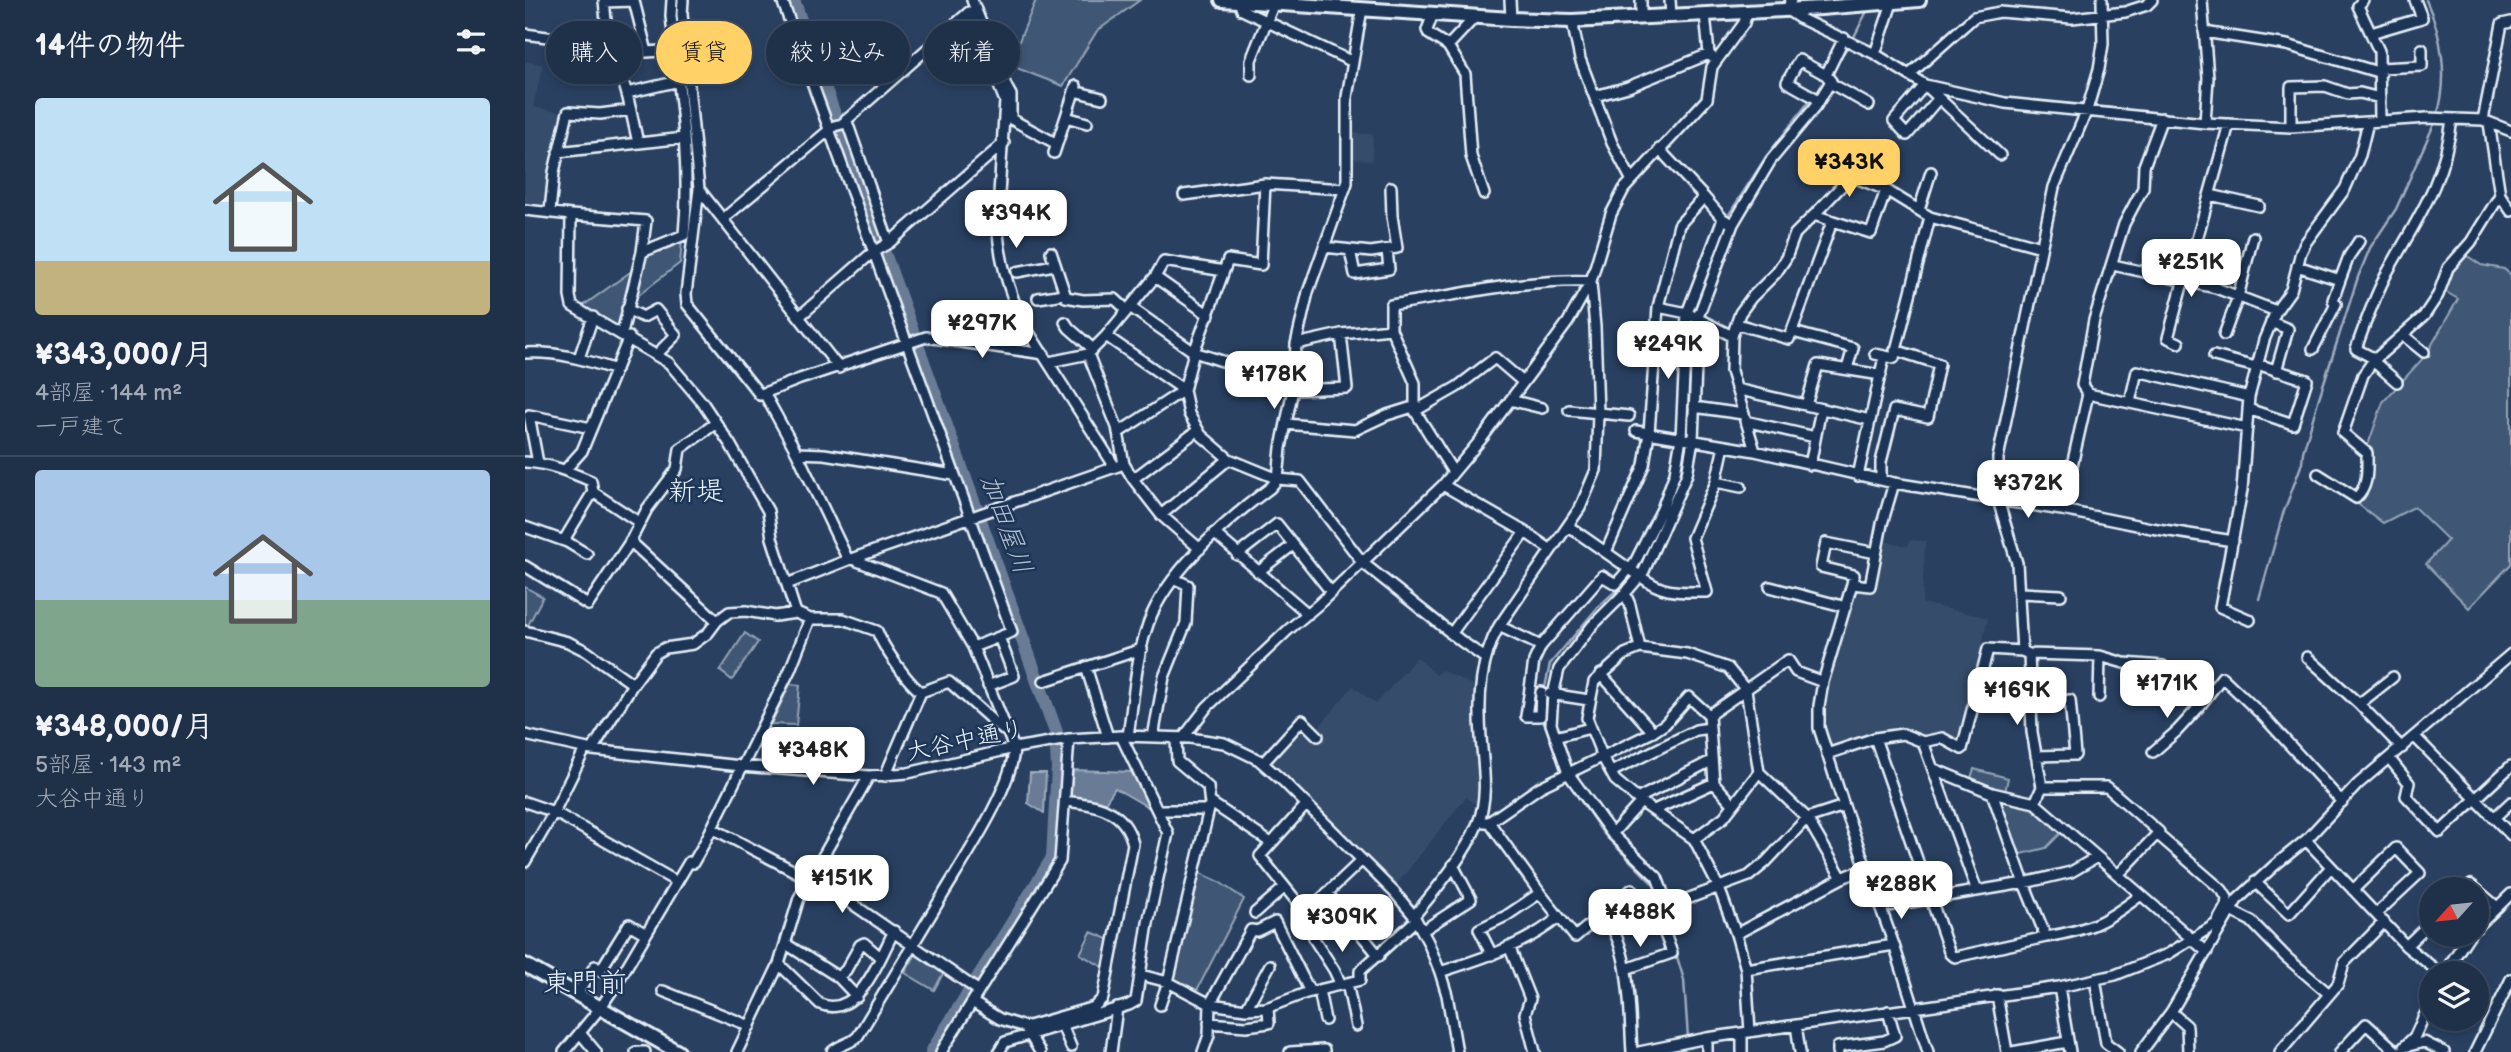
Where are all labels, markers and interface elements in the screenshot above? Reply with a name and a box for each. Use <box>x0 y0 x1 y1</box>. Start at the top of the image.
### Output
chip: 購入 <box>546 21 642 84</box>
chip: 賃貸 <box>656 21 752 84</box>
chip: 絞り込み <box>766 21 910 84</box>
chip: 新着 <box>924 21 1020 84</box>
icon: filters <box>452 23 490 61</box>
text: 14件の物件 <box>35 28 185 64</box>
pin: ¥343K <box>1800 140 1898 199</box>
icon: home <box>200 144 326 270</box>
text: ¥343K <box>1814 148 1884 176</box>
pin: ¥394K <box>967 190 1065 250</box>
text: ¥394K <box>981 199 1051 227</box>
pin: ¥251K <box>2142 240 2240 299</box>
text: ¥251K <box>2158 248 2224 276</box>
pin: ¥297K <box>933 300 1031 360</box>
text: ¥297K <box>947 309 1017 337</box>
pin: ¥249K <box>1619 322 1717 381</box>
text: ¥249K <box>1633 330 1703 358</box>
text: ¥343,000/月 <box>35 337 213 373</box>
pin: ¥178K <box>1225 352 1323 411</box>
text: ¥178K <box>1241 360 1307 388</box>
text: 4部屋 · 144 m² <box>35 379 182 407</box>
text: 一戸建て <box>35 413 127 441</box>
pin: ¥372K <box>1979 461 2077 520</box>
text: ¥372K <box>1993 469 2063 497</box>
water label: 加田屋川 <box>973 470 1038 579</box>
district label: 新堤 <box>668 475 724 508</box>
icon: home <box>200 516 326 642</box>
pin: ¥171K <box>2118 660 2216 720</box>
pin: ¥169K <box>1968 668 2066 727</box>
text: ¥171K <box>2136 669 2198 697</box>
text: ¥169K <box>1984 676 2050 704</box>
text: ¥348,000/月 <box>35 709 214 745</box>
street label: 大谷中通り <box>903 714 1027 767</box>
pin: ¥348K <box>764 728 862 787</box>
text: ¥348K <box>778 736 848 764</box>
text: 5部屋 · 143 m² <box>35 751 181 779</box>
text: 大谷中通り <box>35 785 150 813</box>
pin: ¥151K <box>793 856 891 915</box>
pin: ¥288K <box>1852 862 1950 921</box>
text: ¥151K <box>811 864 873 892</box>
text: ¥288K <box>1865 870 1937 898</box>
north arrow <box>2419 877 2489 947</box>
map controls <box>2419 877 2489 1031</box>
pin: ¥488K <box>1591 890 1689 949</box>
pin: ¥309K <box>1293 894 1391 954</box>
text: ¥488K <box>1605 898 1675 926</box>
text: ¥309K <box>1306 903 1378 931</box>
button: layers <box>2419 961 2489 1031</box>
district label: 東門前 <box>543 967 627 1000</box>

